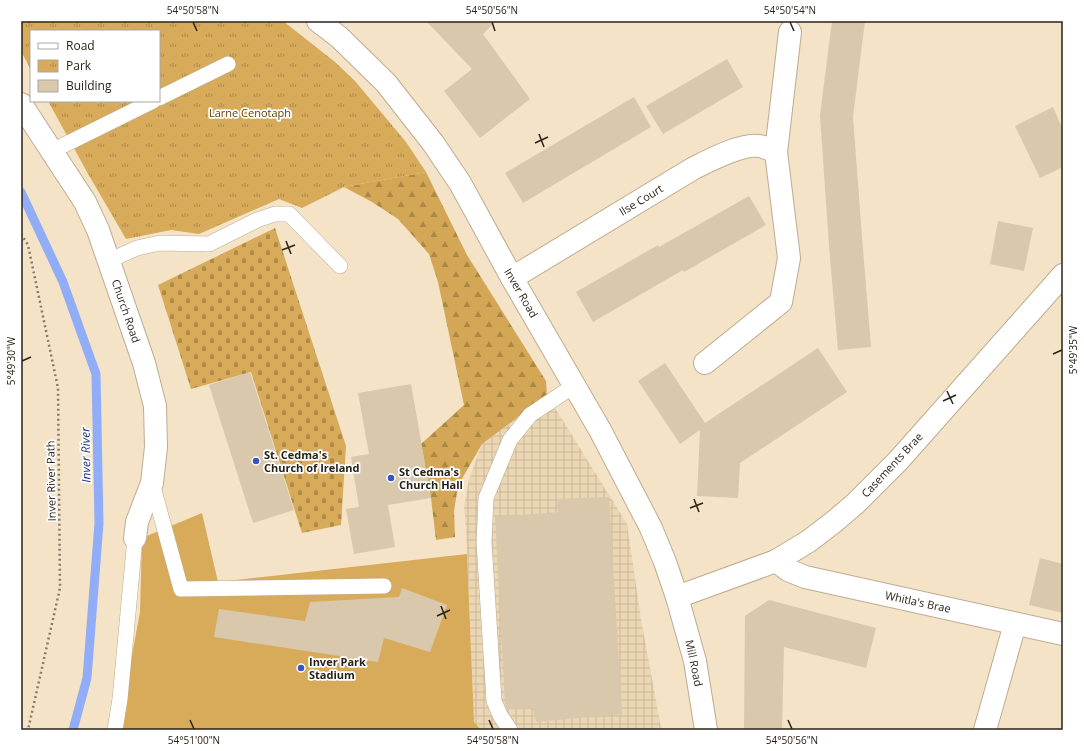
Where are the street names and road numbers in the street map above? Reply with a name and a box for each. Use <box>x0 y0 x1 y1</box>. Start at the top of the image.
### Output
street label: Ilse Court <box>616 181 666 219</box>
street label: Inver Road <box>501 265 542 320</box>
street label: Church Road <box>109 277 144 345</box>
street label: Casements Brae <box>858 429 926 500</box>
street label: Inver River Path <box>42 440 59 522</box>
street label: Whitla's Brae <box>884 587 952 616</box>
street label: Mill Road <box>682 638 707 688</box>

